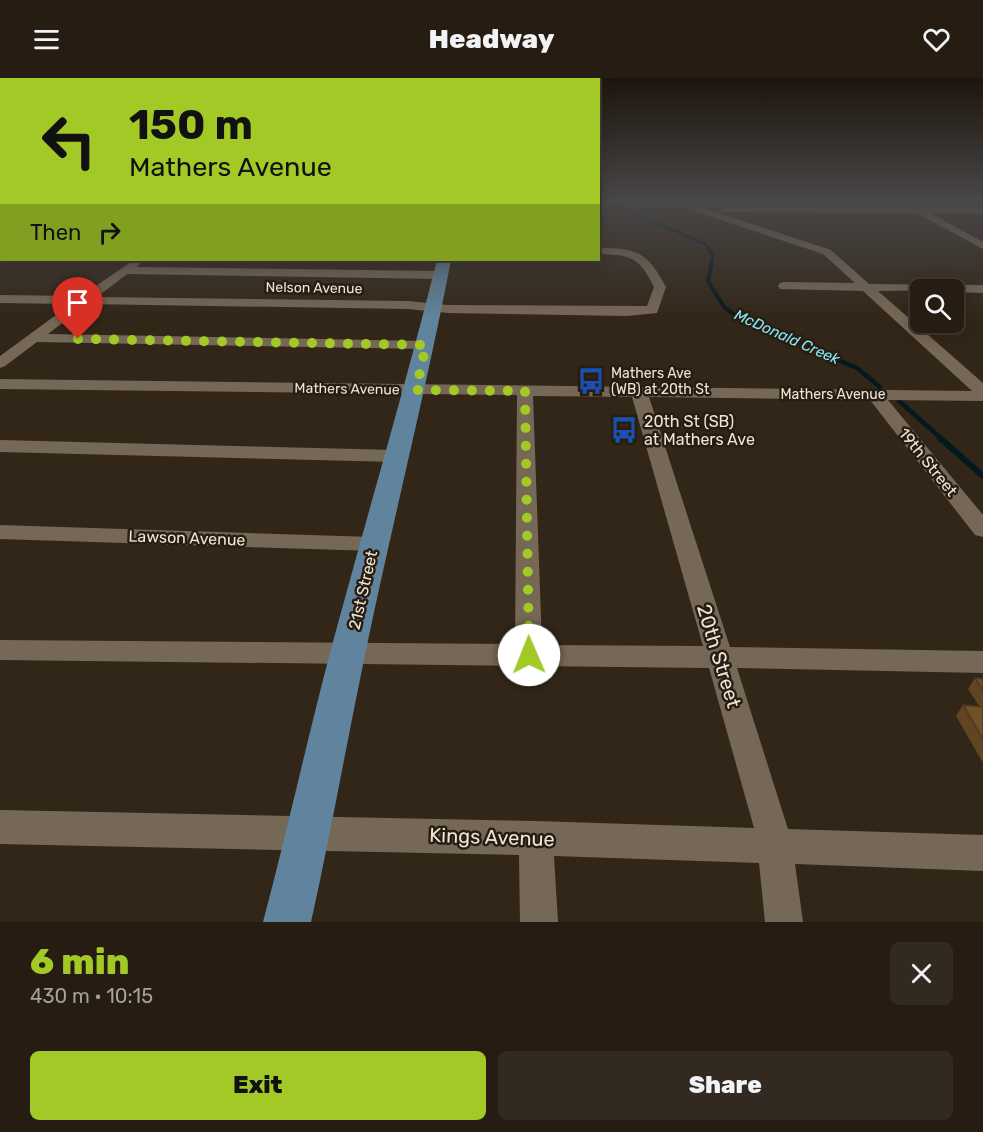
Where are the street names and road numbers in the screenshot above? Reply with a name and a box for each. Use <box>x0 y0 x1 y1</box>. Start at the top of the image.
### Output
street label: Nelson Avenue <box>265 279 363 297</box>
street label: Mathers Avenue <box>294 380 400 398</box>
street label: Mathers Avenue <box>780 386 886 403</box>
street label: 19th Street <box>895 424 961 500</box>
street label: Lawson Avenue <box>128 526 246 550</box>
street label: 21st Street <box>345 548 381 632</box>
street label: 20th Street <box>692 601 746 711</box>
street label: Kings Avenue <box>429 823 555 851</box>

